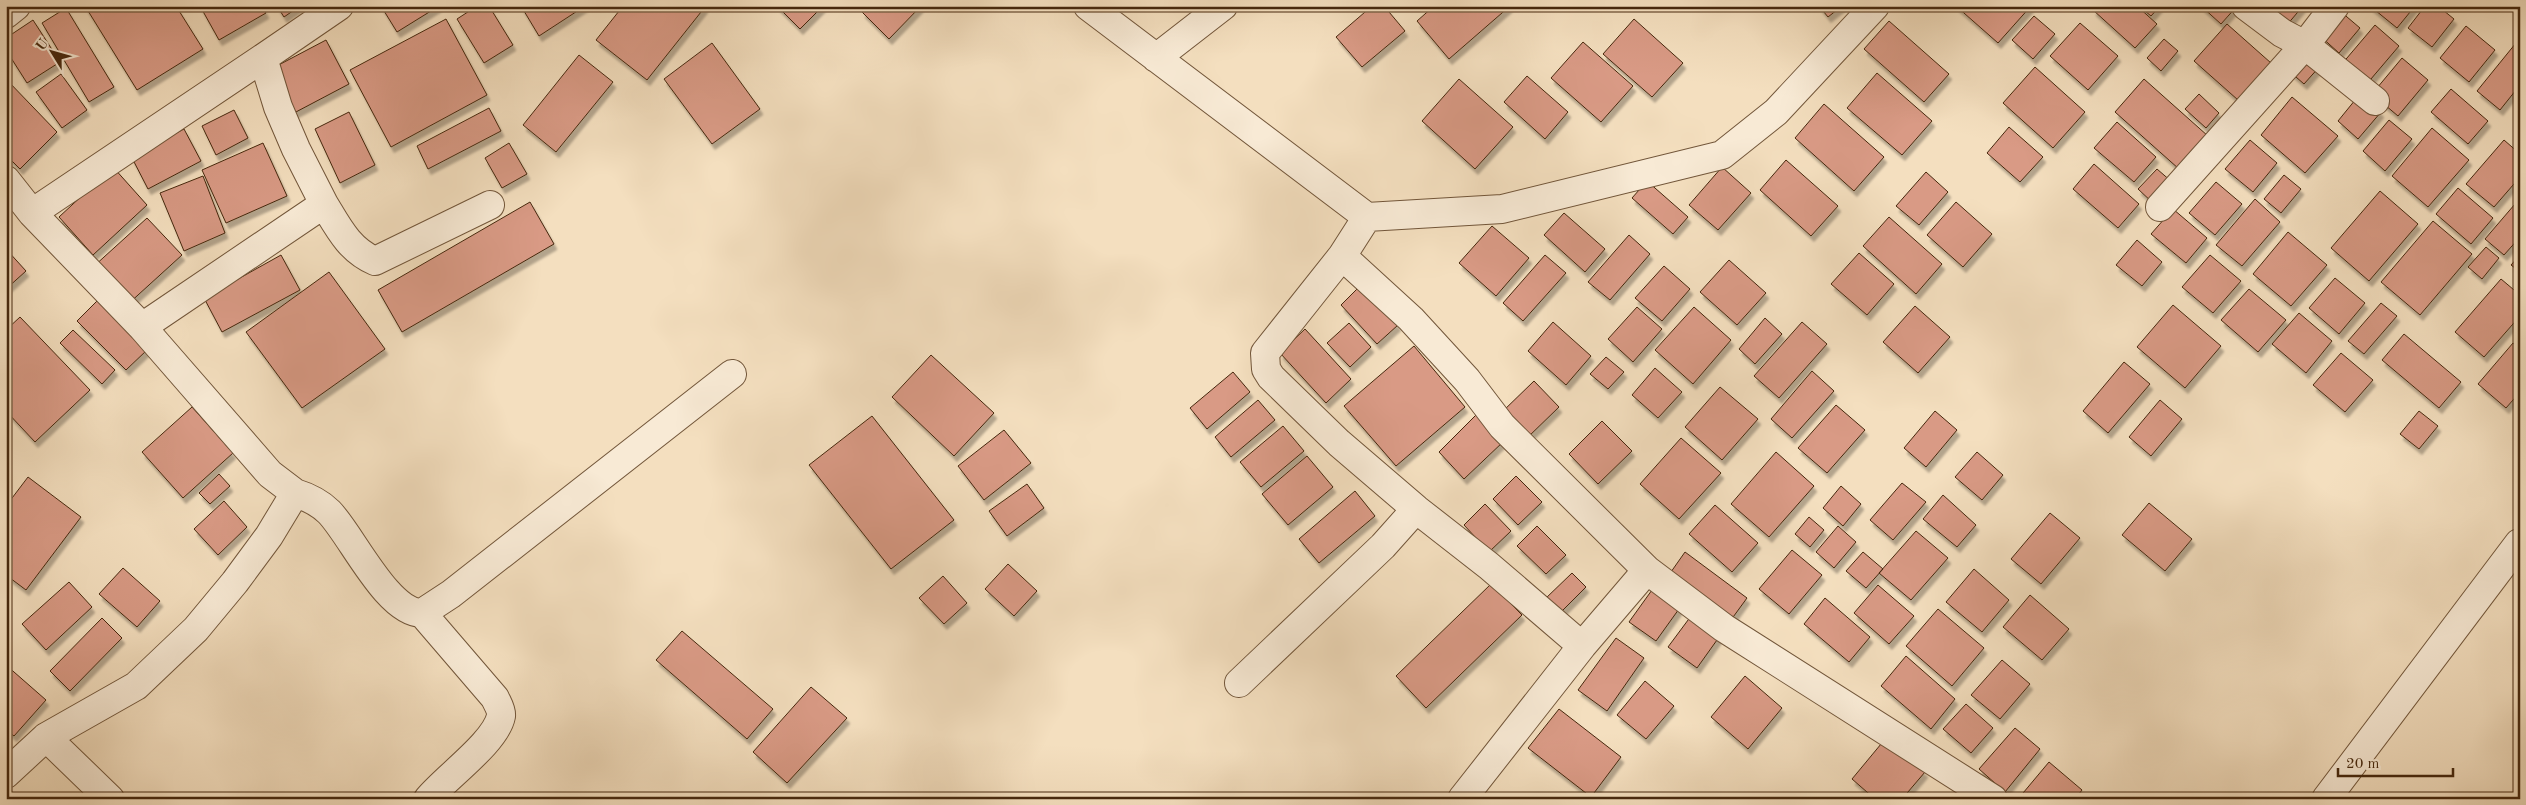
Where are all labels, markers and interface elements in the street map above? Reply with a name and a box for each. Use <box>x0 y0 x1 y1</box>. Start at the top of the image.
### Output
north arrow <box>28 28 78 78</box>
text: U <box>33 36 51 53</box>
scale bar <box>2338 745 2454 777</box>
text: 20 m <box>2346 757 2380 772</box>

